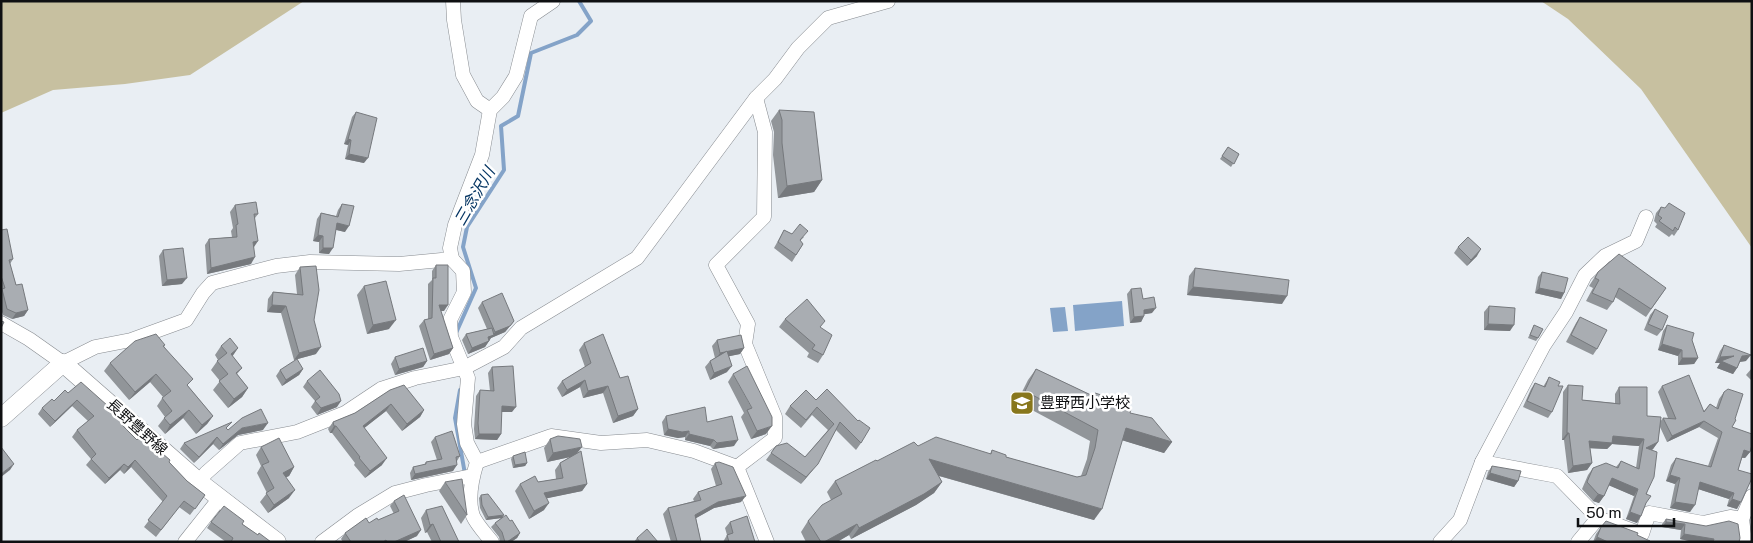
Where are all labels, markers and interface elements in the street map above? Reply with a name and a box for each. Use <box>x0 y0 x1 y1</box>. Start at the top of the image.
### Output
water label: 三念沢川 <box>450 162 500 229</box>
school or university icon: 豊野西小学校 <box>1009 390 1035 416</box>
place label: 豊野西小学校 <box>1040 394 1130 411</box>
street label: 長野豊野線 <box>104 395 171 458</box>
scale bar <box>1578 496 1674 528</box>
text: 50 m <box>1586 504 1621 521</box>

